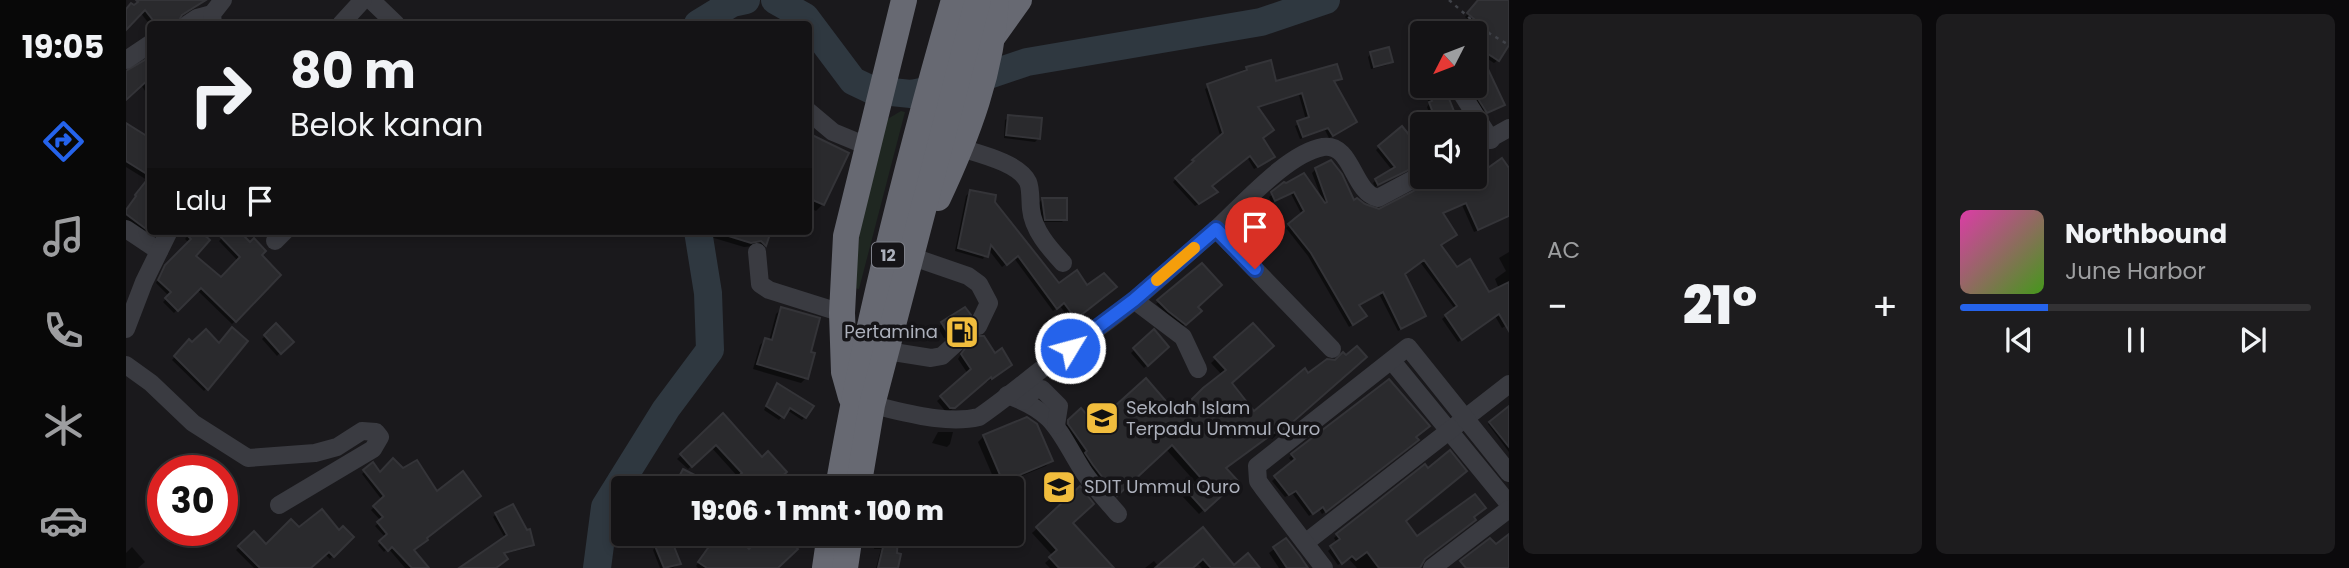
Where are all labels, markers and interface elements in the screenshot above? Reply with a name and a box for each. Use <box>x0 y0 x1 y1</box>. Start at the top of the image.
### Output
north arrow <box>1410 21 1488 98</box>
map controls <box>1410 21 1487 189</box>
text: 19:05 <box>22 24 104 69</box>
text: 80 m <box>290 37 416 105</box>
icon: right <box>175 49 266 140</box>
text: Belok kanan <box>290 102 484 147</box>
button: sound <box>1410 112 1487 189</box>
icon: directions <box>39 117 88 166</box>
icon: arrive <box>241 182 279 220</box>
text: Lalu <box>175 183 227 219</box>
pin <box>1225 197 1285 269</box>
icon: arrive <box>1236 208 1274 246</box>
icon: music <box>39 212 88 261</box>
text: Northbound <box>2065 216 2227 252</box>
text: AC <box>1547 234 1580 266</box>
road number: 12 <box>872 243 904 268</box>
text: June Harbor <box>2065 255 2206 287</box>
text: 21° <box>1683 269 1757 342</box>
text: − <box>1547 280 1568 333</box>
text: + <box>1872 280 1898 333</box>
icon: phone <box>39 306 88 355</box>
position arrow <box>1033 311 1107 385</box>
fuel station icon: Pertamina <box>943 313 981 351</box>
place label: Pertamina <box>844 319 938 344</box>
icon: previous <box>2000 321 2038 359</box>
icon: pause <box>2117 321 2155 359</box>
icon: next <box>2234 321 2272 359</box>
place label: Sekolah Islam Terpadu Ummul Quro <box>1126 395 1320 441</box>
school or university icon: Sekolah Islam Terpadu Ummul Quro <box>1083 399 1121 437</box>
icon: climate <box>39 401 88 450</box>
speed limit sign: 30 <box>147 455 238 546</box>
school or university icon: SDIT Ummul Quro <box>1040 468 1078 506</box>
place label: SDIT Ummul Quro <box>1084 474 1240 499</box>
text: 19:06 · 1 mnt · 100 m <box>691 493 944 529</box>
icon: car <box>39 496 88 545</box>

